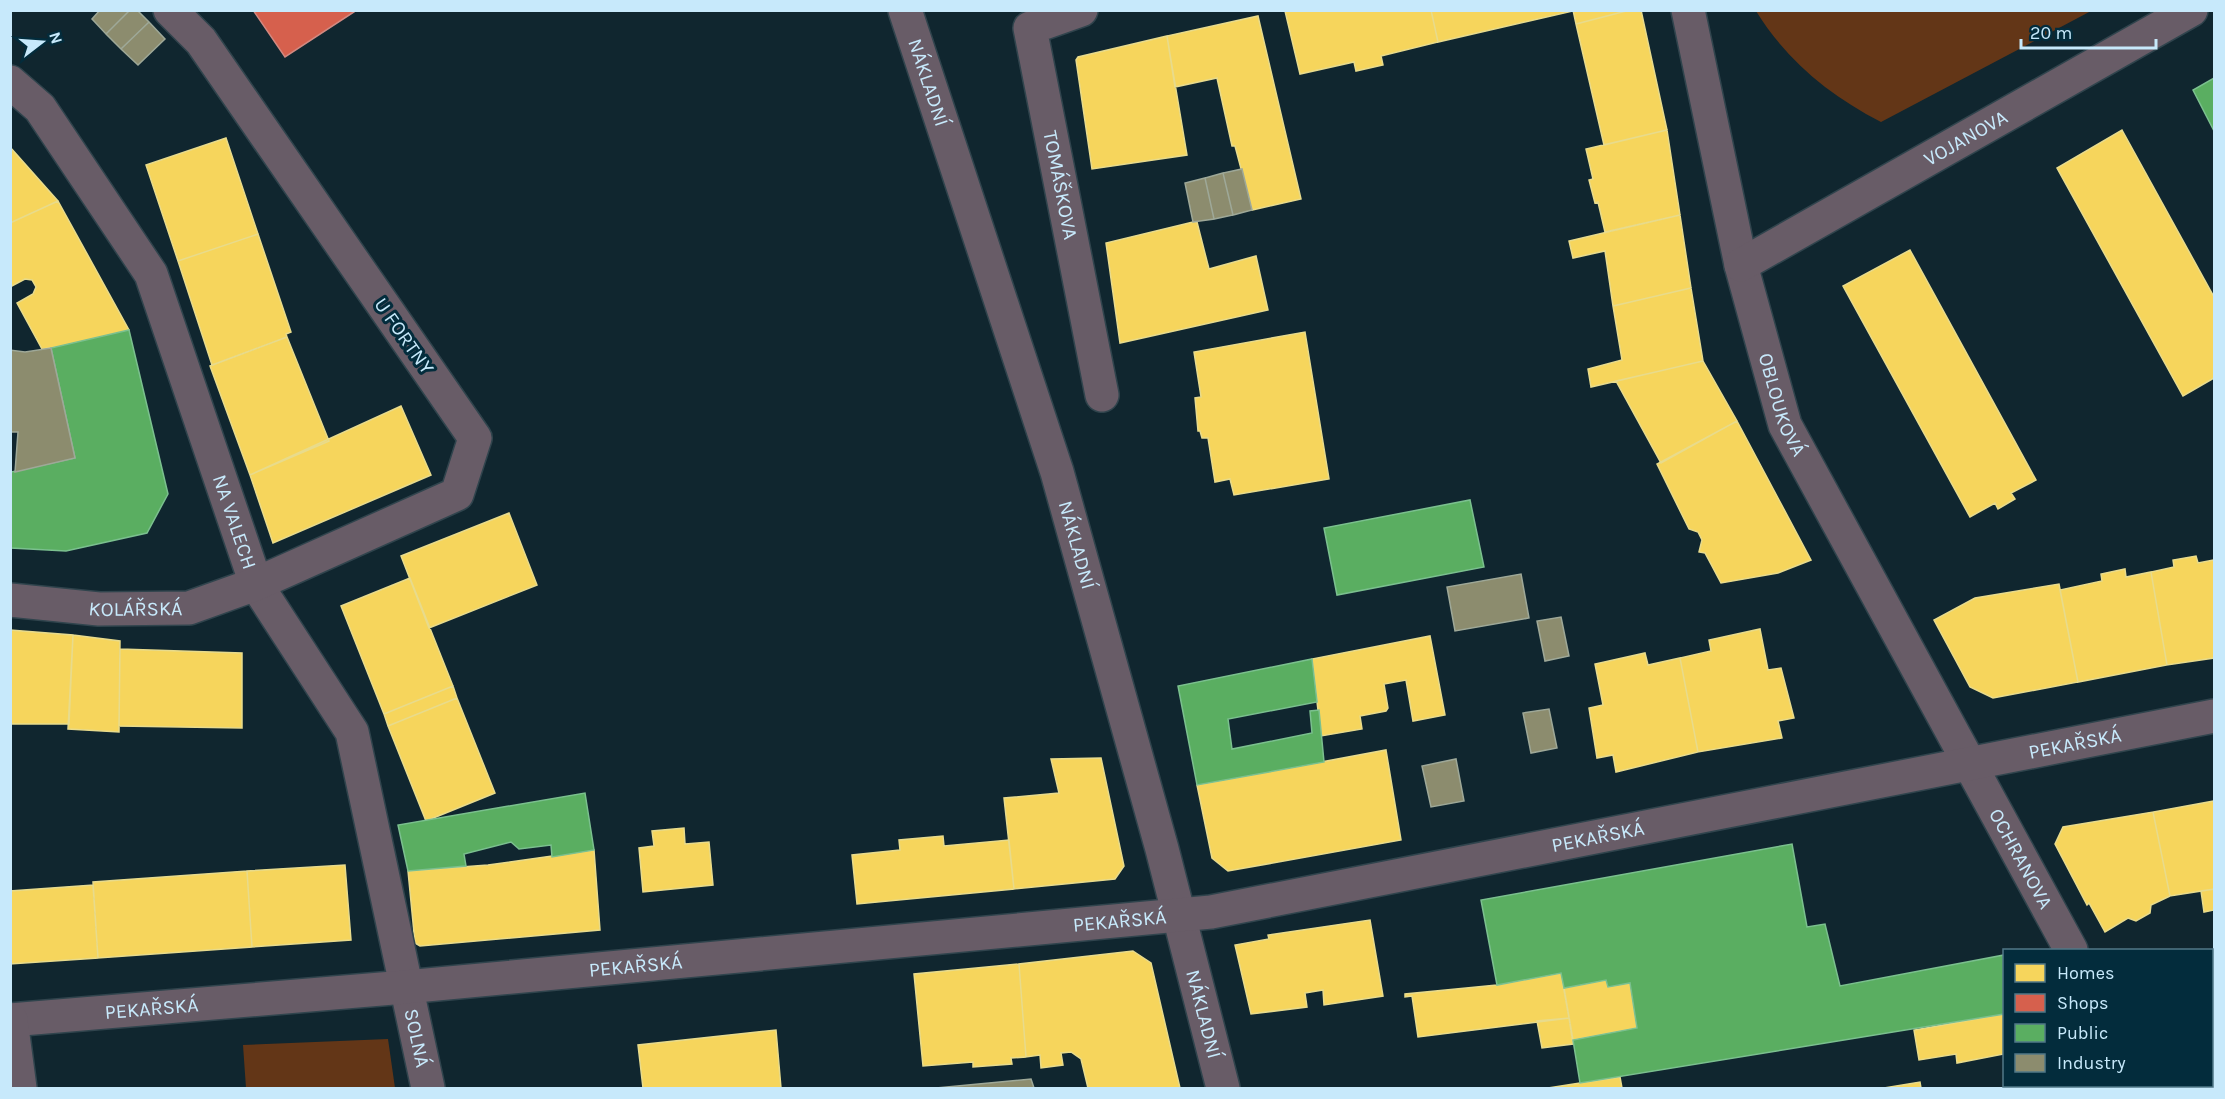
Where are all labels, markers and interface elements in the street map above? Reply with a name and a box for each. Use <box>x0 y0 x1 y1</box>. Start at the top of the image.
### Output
north arrow <box>12 12 72 72</box>
scale bar <box>2021 12 2156 50</box>
text: 20 m <box>2030 22 2072 44</box>
text: N <box>45 29 67 46</box>
street label: NÁKLADNÍ <box>904 36 955 129</box>
street label: VOJANOVA <box>1920 105 2011 171</box>
street label: TOMÁŠKOVA <box>1039 128 1083 241</box>
street label: U FORTNY <box>369 293 439 379</box>
street label: OBLOUKOVÁ <box>1754 350 1812 460</box>
street label: NA VALECH <box>208 472 262 572</box>
street label: NÁKLADNÍ <box>1054 498 1102 592</box>
street label: KOLÁŘSKÁ <box>87 596 183 621</box>
street label: PEKAŘSKÁ <box>2026 722 2123 763</box>
street label: OCHRANOVA <box>1985 804 2058 913</box>
street label: PEKAŘSKÁ <box>1550 815 1646 857</box>
street label: PEKAŘSKÁ <box>1072 904 1167 936</box>
street label: PEKAŘSKÁ <box>588 949 683 981</box>
legend <box>2003 949 2213 1087</box>
text: Homes <box>2057 962 2114 984</box>
street label: NÁKLADNÍ <box>1182 967 1228 1061</box>
street label: PEKAŘSKÁ <box>104 992 199 1024</box>
text: Shops <box>2057 992 2109 1014</box>
street label: SOLNÁ <box>400 1006 436 1070</box>
text: Public <box>2057 1022 2108 1044</box>
text: Industry <box>2057 1052 2126 1074</box>

